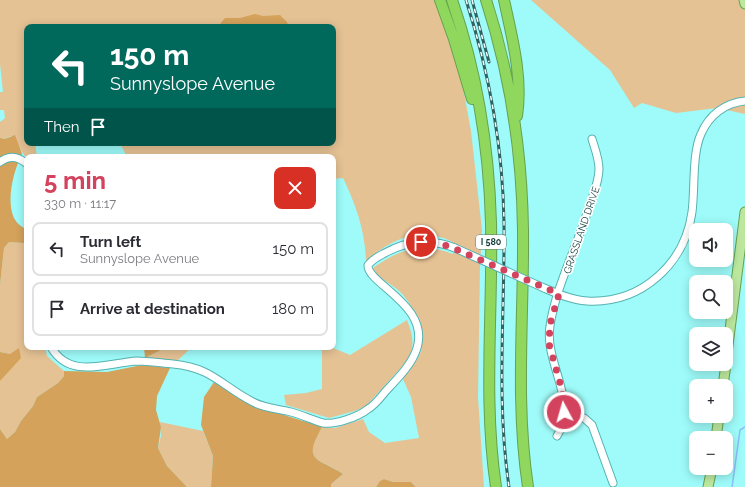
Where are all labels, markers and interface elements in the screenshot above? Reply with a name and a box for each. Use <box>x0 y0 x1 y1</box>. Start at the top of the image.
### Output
text: 150 m <box>110 39 189 72</box>
icon: left <box>44 40 96 92</box>
text: Sunnyslope Avenue <box>110 73 275 94</box>
icon: arrive <box>87 116 109 138</box>
text: Then <box>44 118 79 136</box>
text: 5 min <box>44 166 106 195</box>
button: close <box>274 167 316 209</box>
street label: GRASSLAND DRIVE <box>561 185 602 275</box>
text: 330 m · 11:17 <box>44 196 116 211</box>
map controls <box>689 223 733 475</box>
button: sound <box>689 223 733 267</box>
pin <box>404 225 438 259</box>
icon: arrive <box>410 231 432 253</box>
text: Turn left <box>80 233 141 251</box>
road number: I 580 <box>476 235 506 249</box>
icon: left <box>46 238 68 260</box>
text: 150 m <box>273 240 314 258</box>
text: Sunnyslope Avenue <box>80 251 199 266</box>
button: search <box>689 275 733 319</box>
icon: arrive <box>46 298 68 320</box>
text: Arrive at destination <box>80 300 225 318</box>
text: 180 m <box>272 300 314 318</box>
button: layers <box>689 327 733 371</box>
button: + <box>689 379 733 423</box>
position arrow <box>543 391 585 433</box>
button: − <box>689 431 733 475</box>

